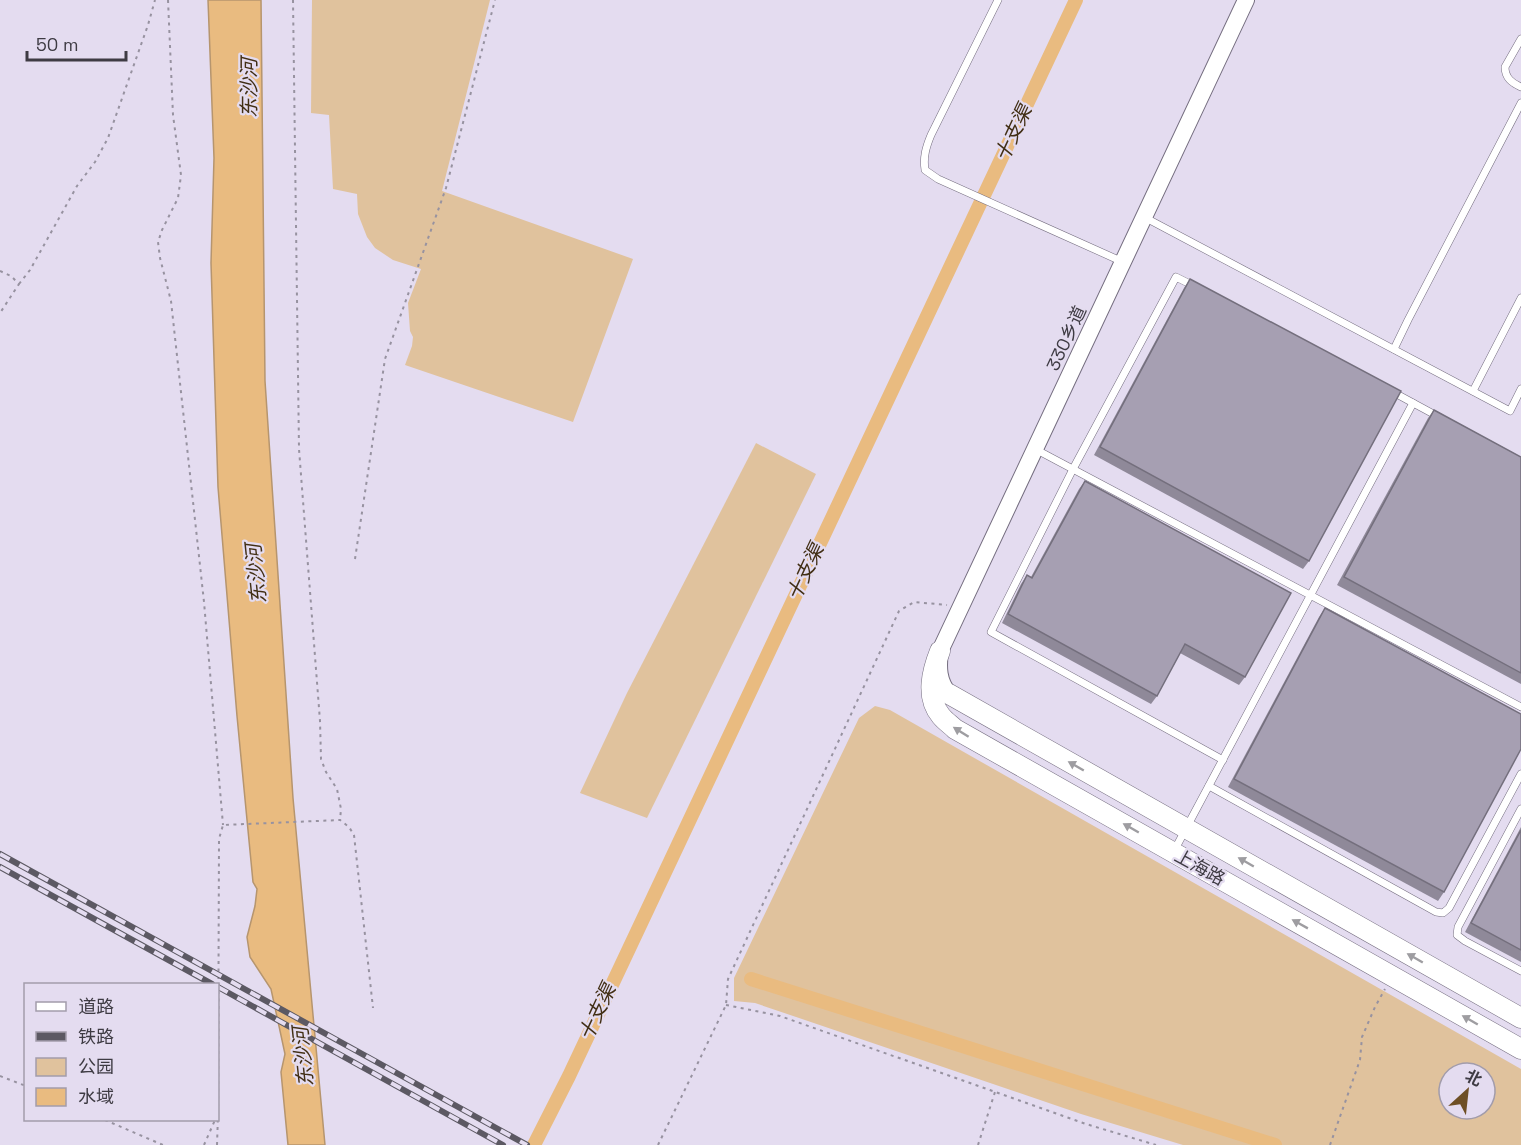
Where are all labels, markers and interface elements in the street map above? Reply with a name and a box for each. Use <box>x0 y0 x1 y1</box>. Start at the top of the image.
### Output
scale bar <box>27 24 126 62</box>
text: 50 m <box>36 33 78 56</box>
water label: 东沙河 <box>236 54 262 118</box>
water label: 十支渠 <box>989 98 1039 166</box>
street label: 330乡道 <box>1041 302 1091 374</box>
water label: 十支渠 <box>781 537 831 605</box>
water label: 东沙河 <box>240 539 272 605</box>
one-way arrow <box>953 726 969 737</box>
one-way arrow <box>1067 761 1084 771</box>
one-way arrow <box>1122 823 1139 833</box>
street label: 上海路 <box>1171 844 1229 890</box>
one-way arrow <box>1237 857 1254 867</box>
one-way arrow <box>1292 919 1309 929</box>
one-way arrow <box>1407 953 1423 964</box>
water label: 十支渠 <box>573 977 623 1045</box>
legend <box>24 983 219 1121</box>
text: 道路 <box>78 995 114 1018</box>
one-way arrow <box>1462 1015 1478 1026</box>
water label: 东沙河 <box>287 1022 319 1088</box>
text: 铁路 <box>78 1025 114 1048</box>
text: 公园 <box>78 1055 114 1078</box>
north arrow <box>1437 1061 1497 1121</box>
text: 北 <box>1462 1065 1485 1091</box>
text: 水域 <box>78 1085 114 1108</box>

